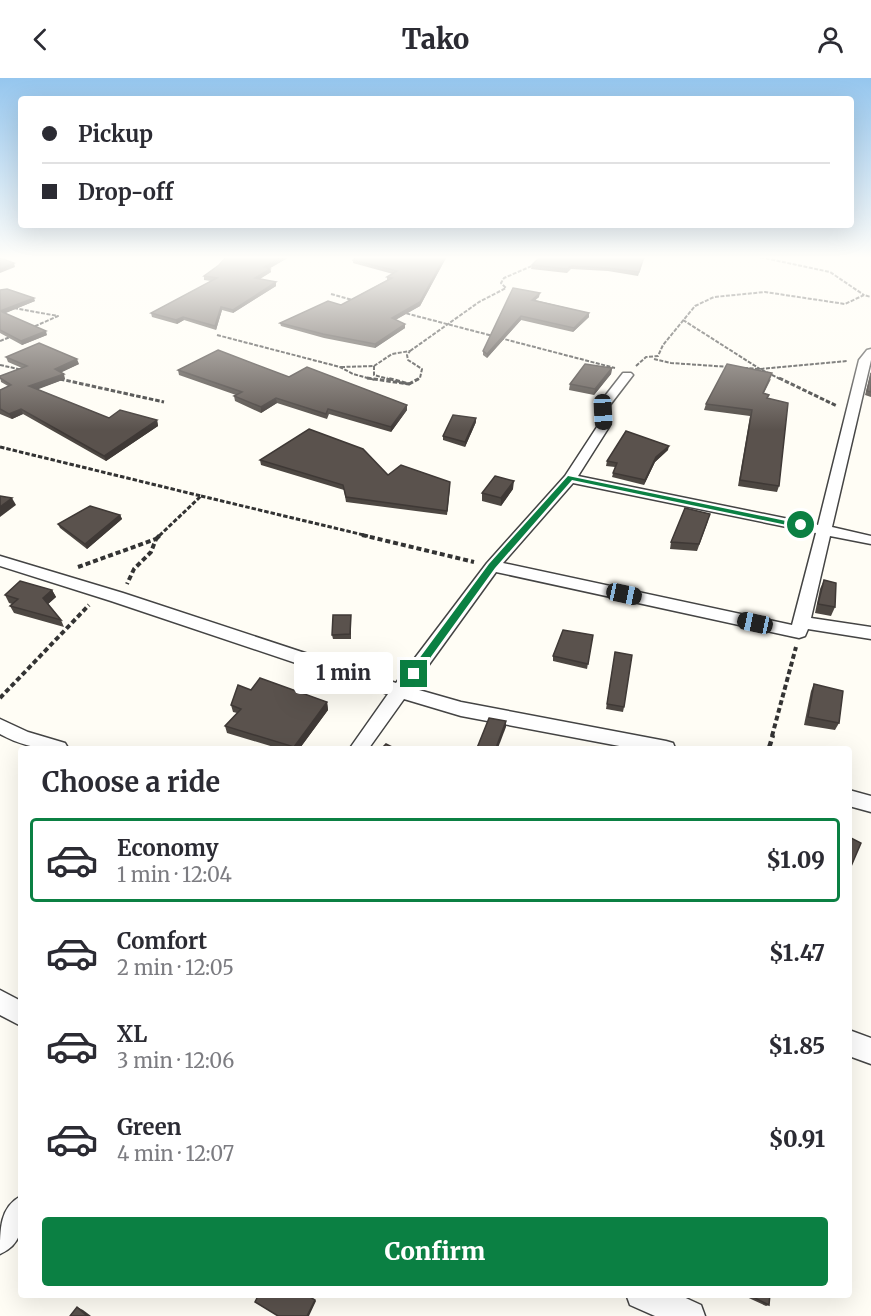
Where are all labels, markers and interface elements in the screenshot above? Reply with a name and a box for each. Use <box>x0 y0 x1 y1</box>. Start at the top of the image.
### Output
text: Tako <box>402 22 469 56</box>
icon: back <box>24 23 57 56</box>
icon: person <box>814 23 847 56</box>
text: Pickup <box>78 120 153 148</box>
text: Drop-off <box>78 178 173 206</box>
car <box>593 394 613 430</box>
route start <box>787 511 814 538</box>
car <box>605 581 643 607</box>
car <box>736 610 774 636</box>
callout: 1 min <box>294 653 393 695</box>
text: 1 min <box>316 660 371 685</box>
route end <box>400 660 427 687</box>
text: Choose a ride <box>42 765 220 799</box>
icon: car <box>45 833 99 887</box>
text: Economy <box>117 834 218 862</box>
text: $1.09 <box>766 846 825 874</box>
text: 1 min · 12:04 <box>117 862 232 887</box>
icon: car <box>45 926 99 980</box>
text: Comfort <box>117 927 207 955</box>
text: $1.47 <box>769 939 825 967</box>
text: 2 min · 12:05 <box>117 955 234 980</box>
icon: car <box>45 1019 99 1073</box>
text: XL <box>117 1020 147 1048</box>
text: $1.85 <box>768 1032 825 1060</box>
text: 3 min · 12:06 <box>117 1048 234 1073</box>
icon: car <box>45 1112 99 1166</box>
text: Green <box>117 1113 181 1141</box>
text: $0.91 <box>769 1125 825 1153</box>
text: 4 min · 12:07 <box>117 1141 234 1166</box>
button: Confirm <box>42 1217 828 1286</box>

